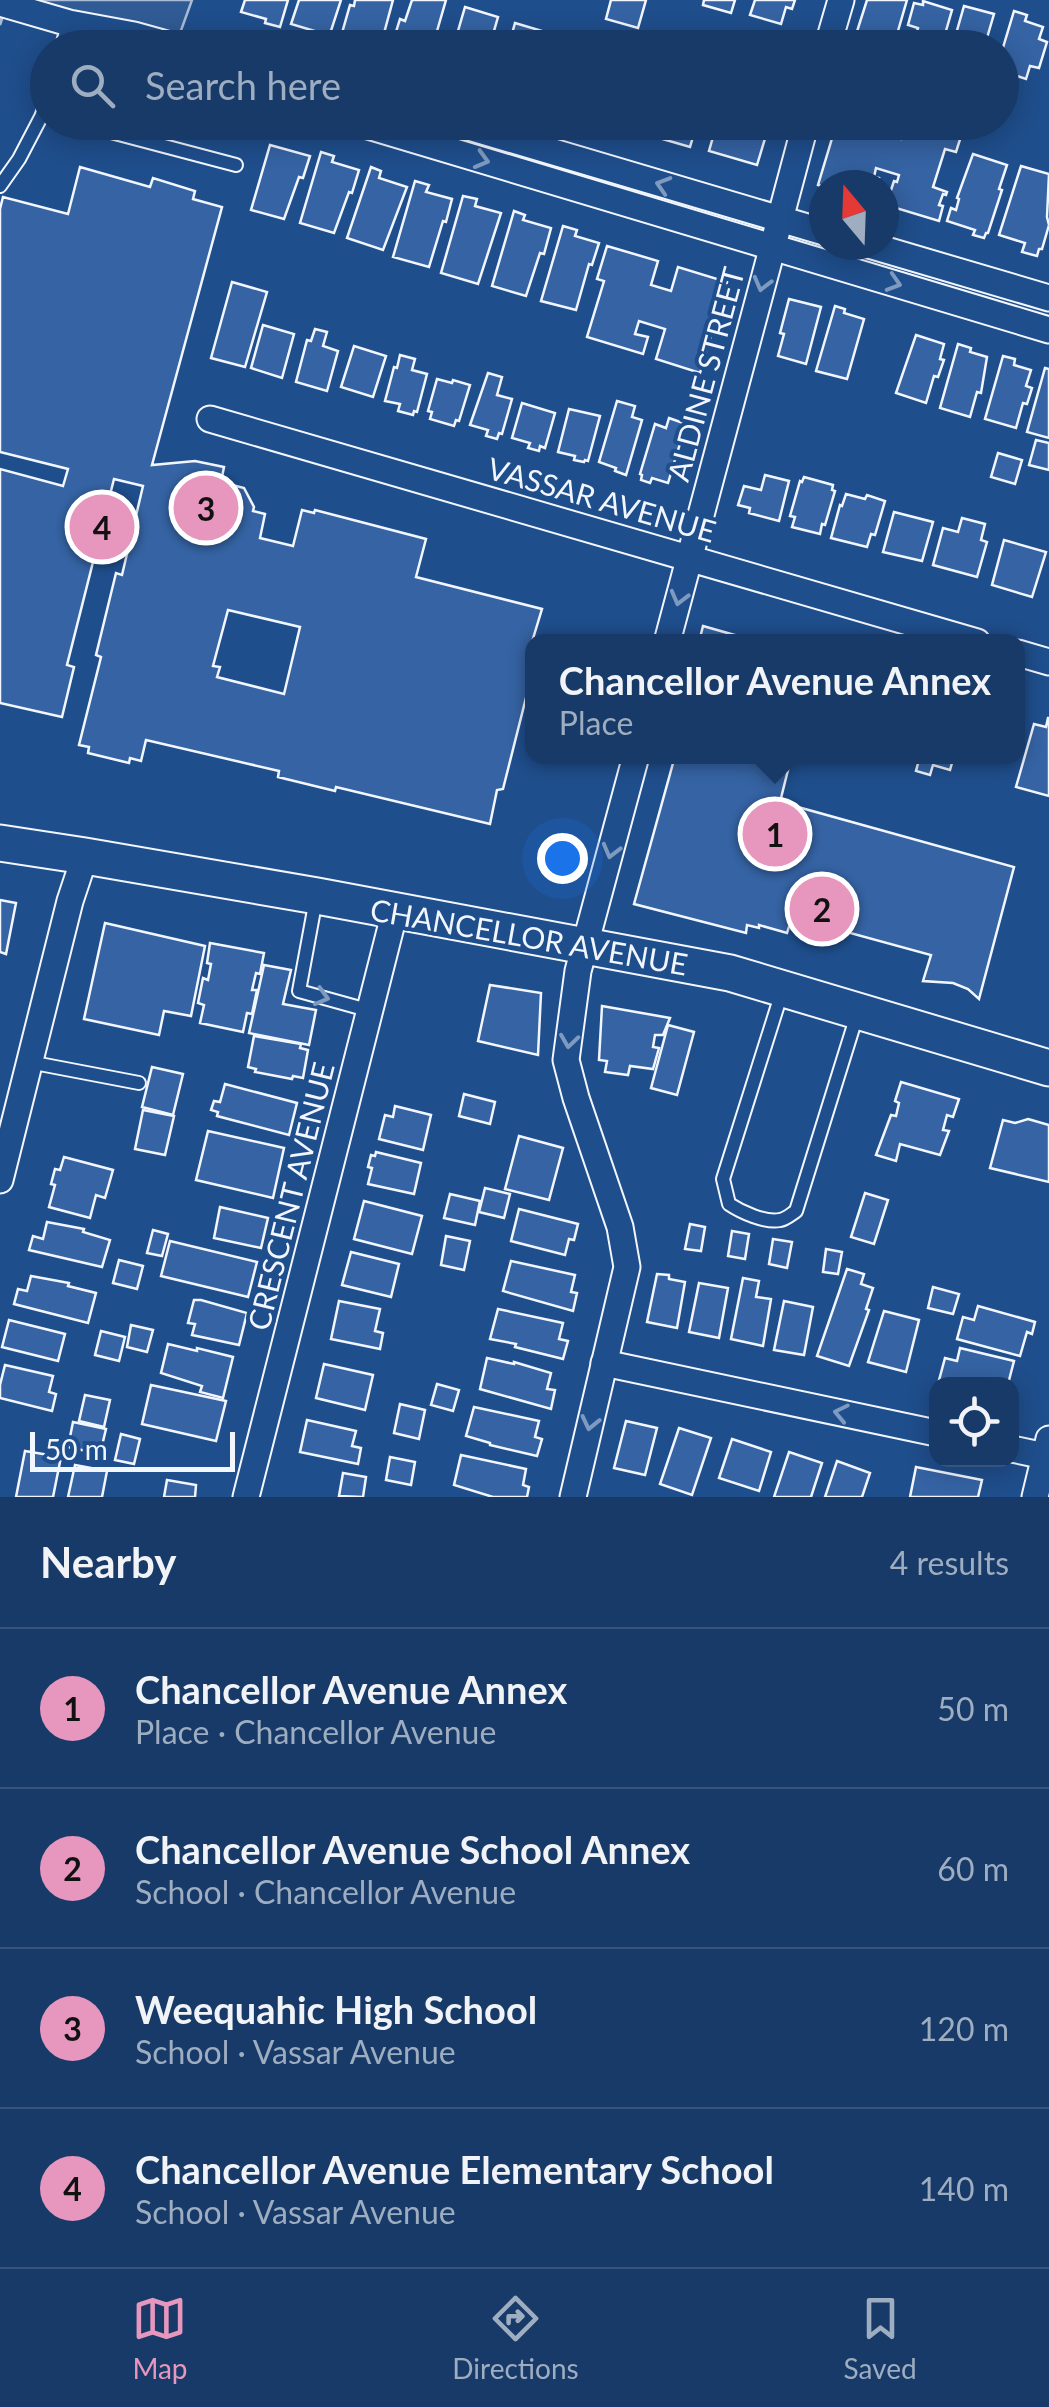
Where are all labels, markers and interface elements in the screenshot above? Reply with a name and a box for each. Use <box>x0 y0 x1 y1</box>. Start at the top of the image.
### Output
search box <box>30 30 1019 140</box>
icon: search <box>65 58 120 113</box>
text: Search here <box>145 62 341 108</box>
one-way arrow <box>473 148 490 169</box>
north arrow <box>809 170 899 260</box>
one-way arrow <box>655 176 672 197</box>
street label: ALDINE STREET <box>659 263 751 485</box>
one-way arrow <box>885 271 902 292</box>
one-way arrow <box>753 275 774 292</box>
street label: VASSAR AVENUE <box>484 449 720 549</box>
pin: 3 <box>174 470 238 546</box>
pin: 4 <box>70 490 134 564</box>
one-way arrow <box>670 589 691 606</box>
popup <box>525 634 1025 764</box>
text: Chancellor Avenue Annex <box>559 657 991 703</box>
text: Place <box>559 703 633 742</box>
pin: 1 <box>742 796 808 872</box>
your location <box>537 833 588 884</box>
one-way arrow <box>601 842 622 859</box>
pin: 2 <box>790 872 854 946</box>
street label: CHANCELLOR AVENUE <box>368 890 690 982</box>
one-way arrow <box>313 986 331 1007</box>
one-way arrow <box>559 1033 580 1050</box>
street label: CRESCENT AVENUE <box>239 1058 341 1334</box>
map controls <box>929 1377 1019 1467</box>
button: locate <box>929 1377 1019 1467</box>
one-way arrow <box>833 1403 850 1424</box>
one-way arrow <box>581 1414 602 1431</box>
scale bar <box>30 1427 235 1472</box>
text: 50 m <box>45 1432 108 1466</box>
text: Nearby <box>40 1537 177 1587</box>
text: 4 results <box>890 1543 1009 1582</box>
text: Chancellor Avenue Annex <box>135 1666 567 1712</box>
text: 1 <box>63 1689 82 1728</box>
text: 50 m <box>937 1689 1009 1728</box>
text: Place · Chancellor Avenue <box>135 1712 496 1751</box>
text: Chancellor Avenue School Annex <box>135 1826 690 1872</box>
text: 2 <box>63 1849 82 1888</box>
text: 60 m <box>937 1849 1009 1888</box>
text: School · Chancellor Avenue <box>135 1872 516 1911</box>
text: Weequahic High School <box>135 1986 537 2032</box>
text: 3 <box>63 2009 82 2048</box>
text: 120 m <box>919 2009 1009 2048</box>
text: School · Vassar Avenue <box>135 2032 456 2071</box>
text: Chancellor Avenue Elementary School <box>135 2146 774 2192</box>
text: 4 <box>63 2169 82 2208</box>
text: 140 m <box>919 2169 1009 2208</box>
text: School · Vassar Avenue <box>135 2192 456 2231</box>
tab: Map <box>132 2291 188 2385</box>
tab: Directions <box>452 2291 579 2385</box>
tab: Saved <box>843 2291 917 2385</box>

